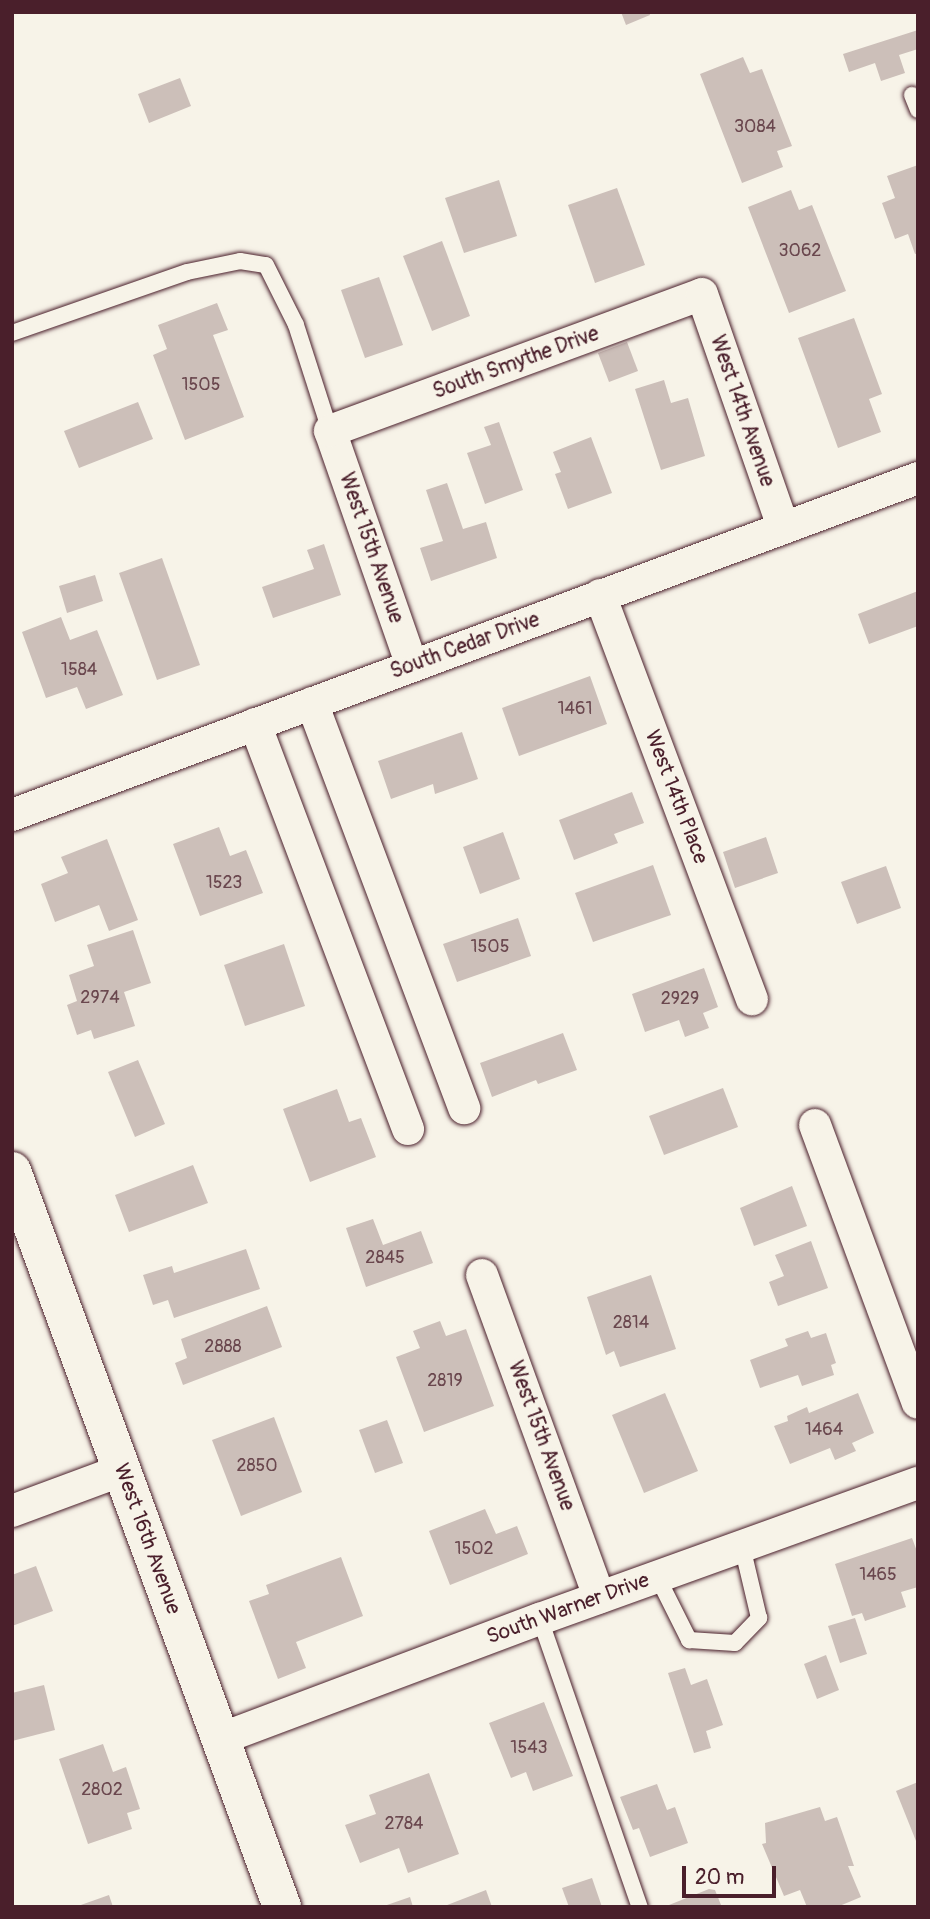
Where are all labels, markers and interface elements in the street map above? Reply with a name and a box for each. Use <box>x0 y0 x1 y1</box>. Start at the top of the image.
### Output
house number: 3084 <box>734 116 776 138</box>
house number: 3062 <box>779 240 821 262</box>
street label: South Smythe Drive <box>430 321 602 405</box>
street label: West 14th Avenue <box>704 332 780 490</box>
house number: 1505 <box>182 374 220 396</box>
street label: West 15th Avenue <box>333 469 409 627</box>
street label: South Cedar Drive <box>387 607 543 685</box>
house number: 1584 <box>61 659 97 681</box>
house number: 1461 <box>558 698 592 720</box>
street label: West 14th Place <box>639 727 713 867</box>
house number: 1523 <box>206 872 242 894</box>
house number: 1505 <box>471 936 509 958</box>
house number: 2974 <box>80 987 120 1009</box>
house number: 2929 <box>661 988 699 1010</box>
house number: 2845 <box>365 1247 405 1269</box>
house number: 2814 <box>613 1312 649 1334</box>
house number: 2888 <box>204 1336 242 1358</box>
street label: West 15th Avenue <box>502 1358 580 1514</box>
house number: 2819 <box>427 1370 463 1392</box>
house number: 1464 <box>805 1419 843 1441</box>
house number: 2850 <box>236 1455 278 1477</box>
street label: West 16th Avenue <box>108 1460 186 1618</box>
house number: 1502 <box>454 1538 494 1560</box>
house number: 1465 <box>859 1564 897 1586</box>
street label: South Warner Drive <box>483 1568 653 1650</box>
house number: 1543 <box>510 1737 548 1759</box>
house number: 2802 <box>81 1779 123 1801</box>
house number: 2784 <box>384 1813 424 1835</box>
scale bar <box>685 1853 780 1897</box>
text: 20 m <box>695 1864 744 1891</box>

